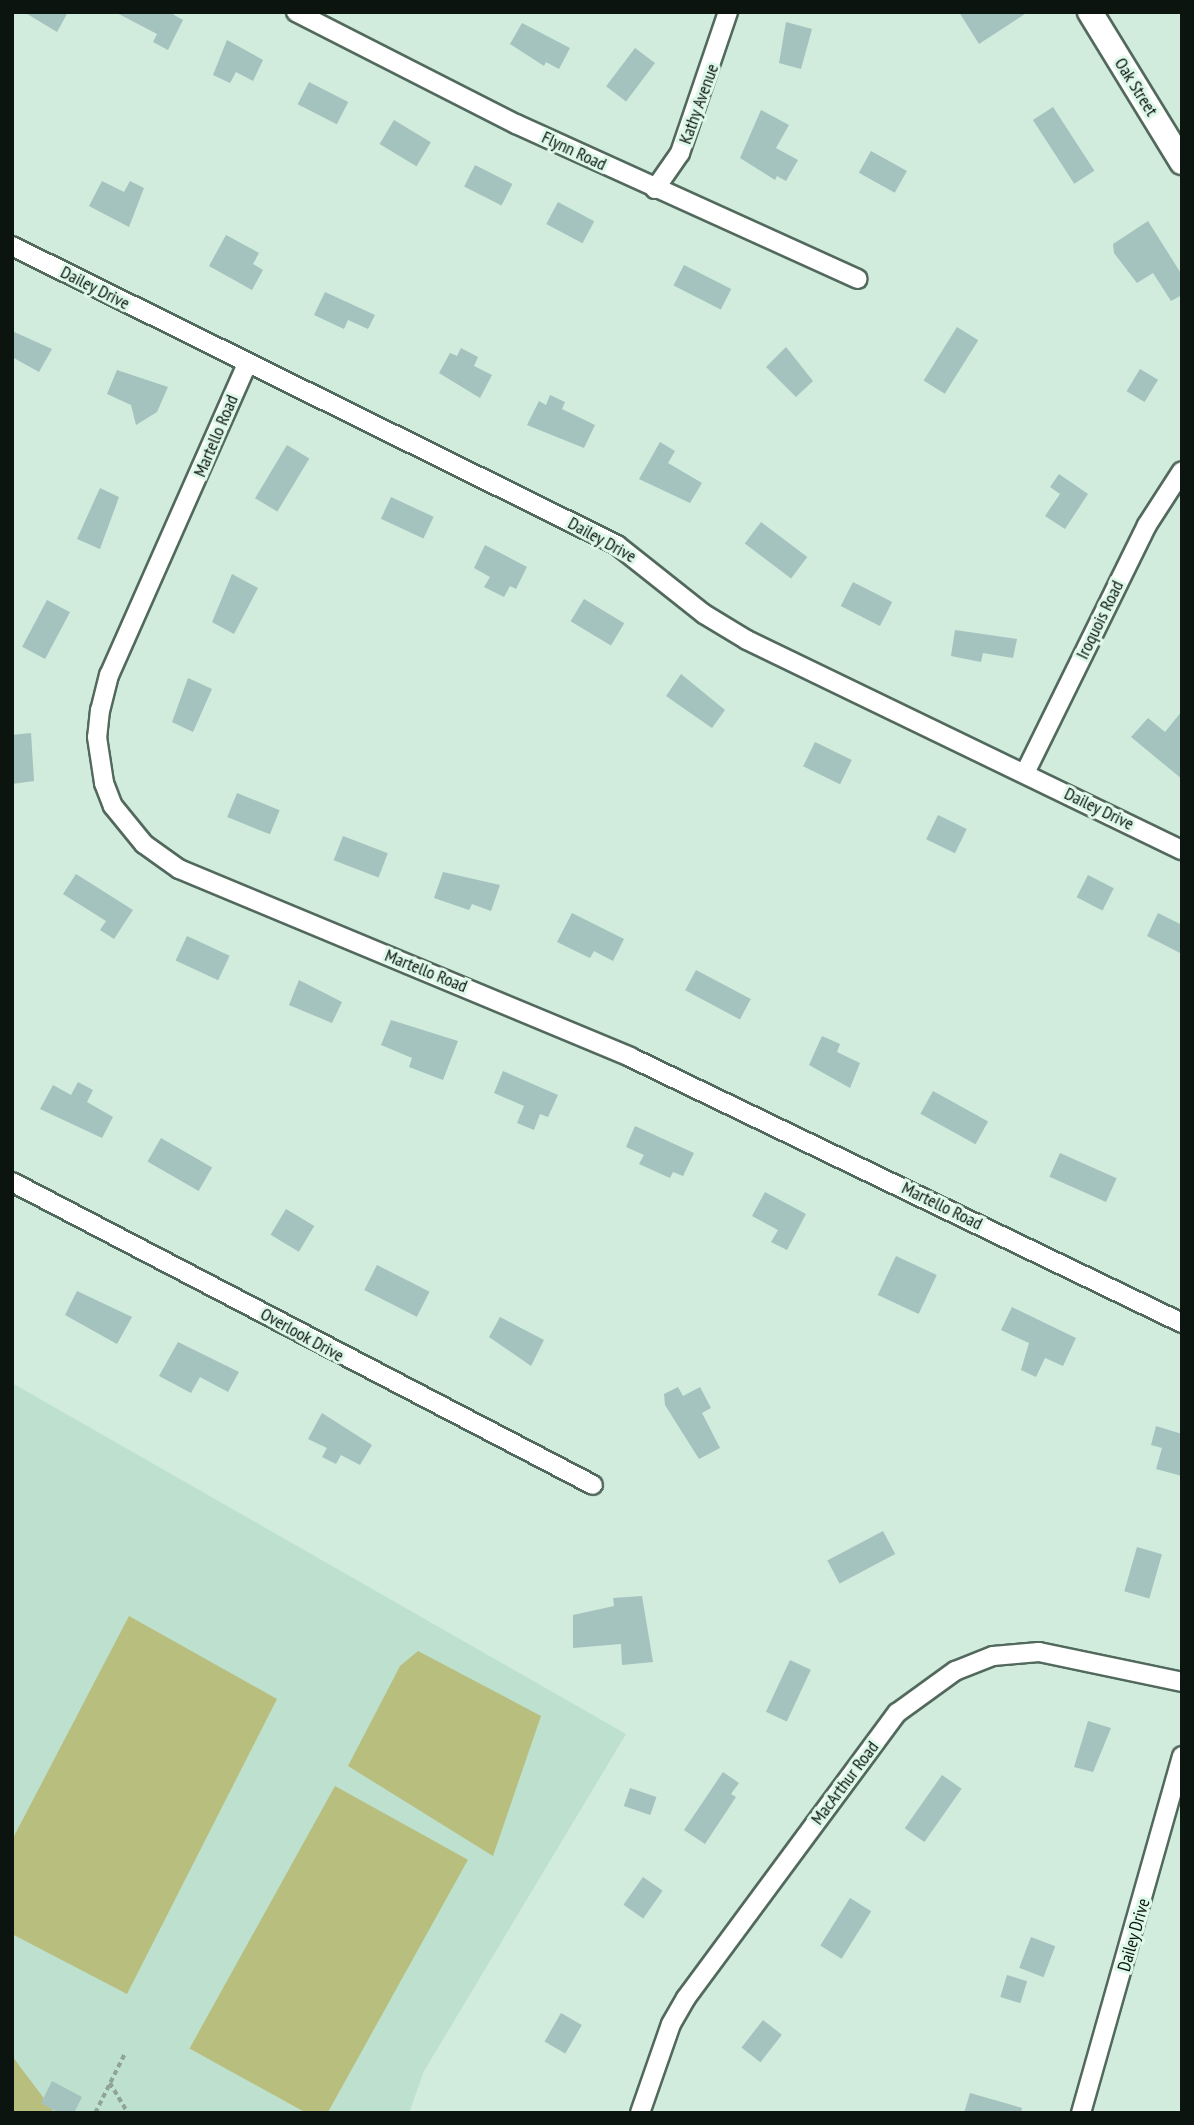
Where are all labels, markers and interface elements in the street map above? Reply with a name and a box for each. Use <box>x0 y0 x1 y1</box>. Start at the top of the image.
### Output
street label: Oak Street <box>1110 54 1162 120</box>
street label: Kathy Avenue <box>674 61 724 147</box>
street label: Flynn Road <box>538 127 610 175</box>
street label: Dailey Drive <box>57 261 133 315</box>
street label: Martello Road <box>189 392 243 480</box>
street label: Dailey Drive <box>564 512 640 568</box>
street label: Iroquois Road <box>1072 577 1128 663</box>
street label: Dailey Drive <box>1060 783 1138 835</box>
street label: Martello Road <box>382 945 470 997</box>
street label: Martello Road <box>898 1177 986 1235</box>
street label: Overlook Drive <box>256 1303 348 1367</box>
street label: MacArthur Road <box>807 1737 883 1829</box>
street label: Dailey Drive <box>1113 1896 1155 1974</box>

